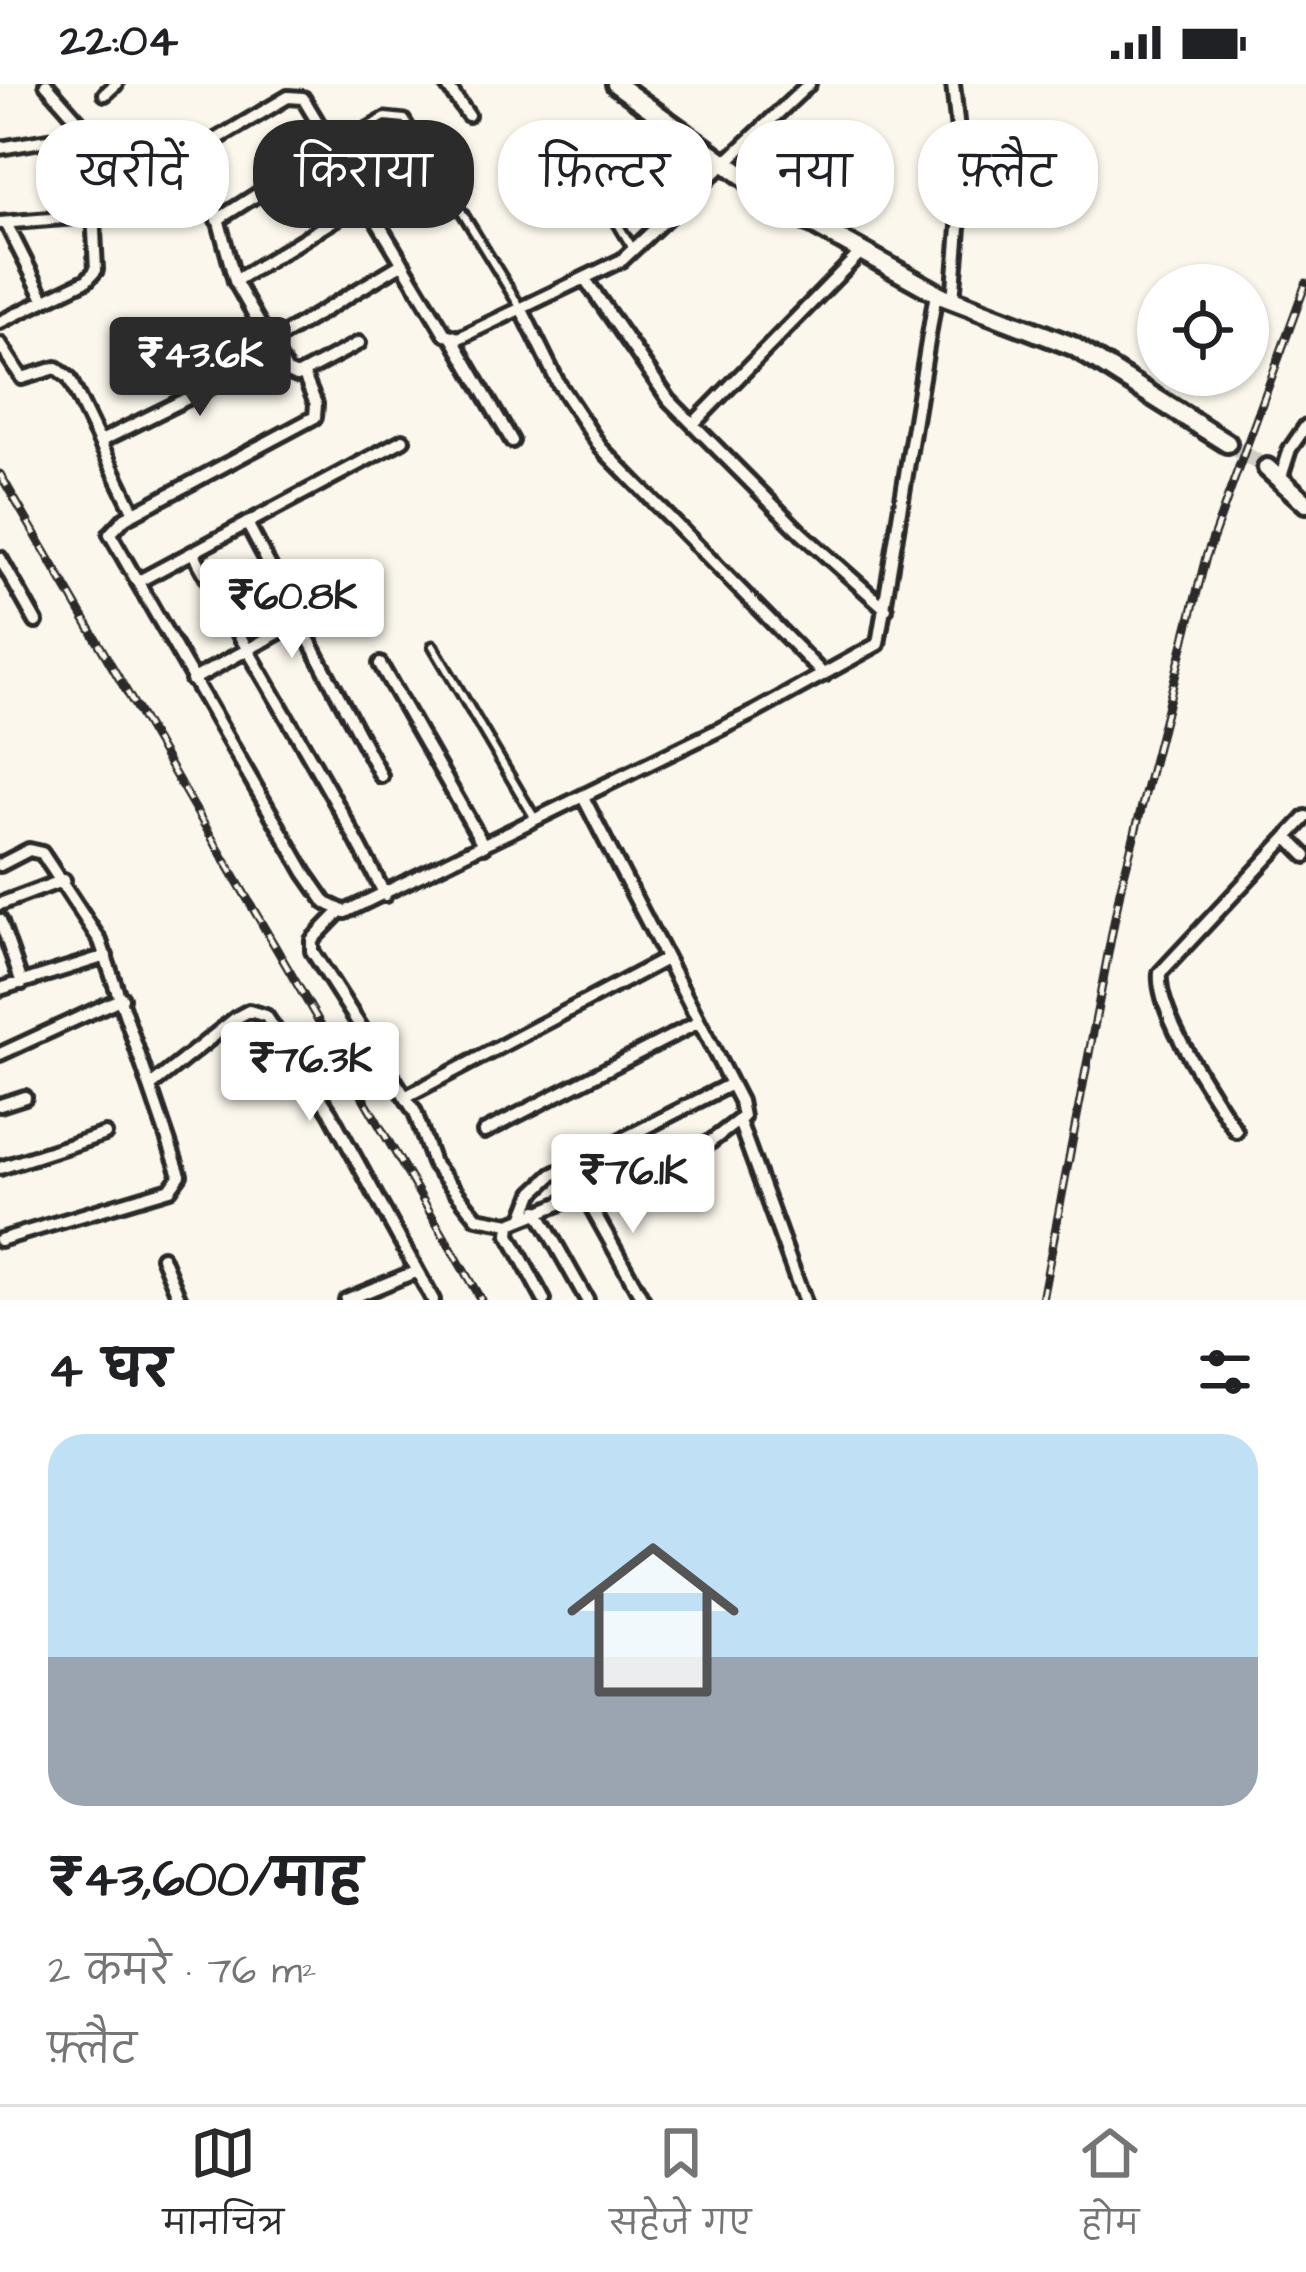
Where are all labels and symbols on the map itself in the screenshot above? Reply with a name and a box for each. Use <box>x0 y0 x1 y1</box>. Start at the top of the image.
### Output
pin: ₹43.6K <box>102 317 298 419</box>
pin: ₹60.8K <box>194 559 390 661</box>
pin: ₹76.3K <box>212 1022 408 1124</box>
pin: ₹76.1K <box>535 1134 731 1236</box>

